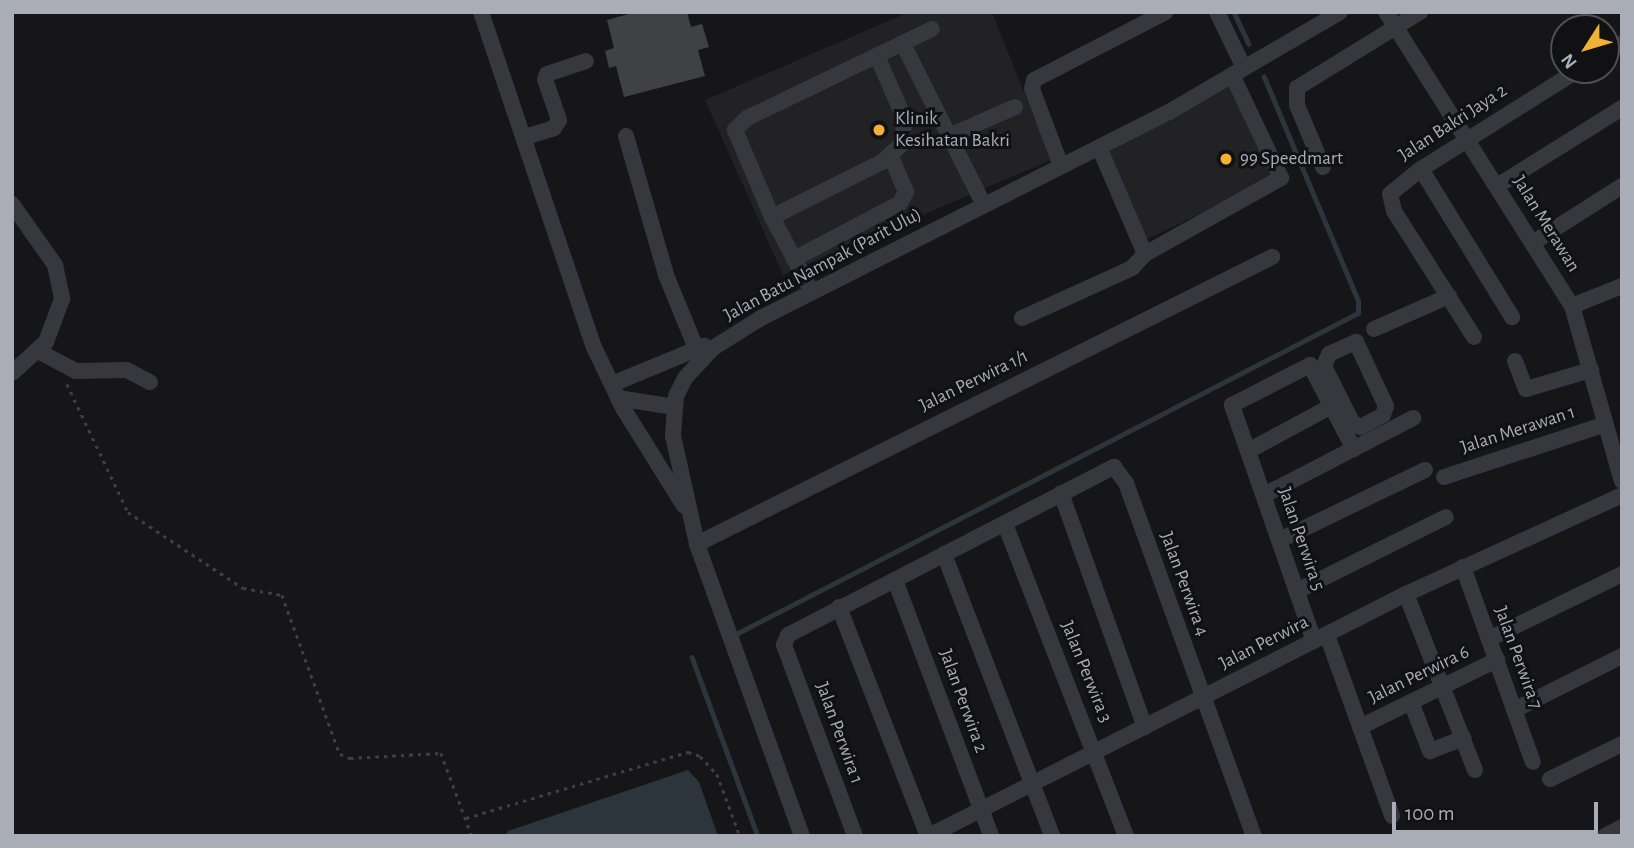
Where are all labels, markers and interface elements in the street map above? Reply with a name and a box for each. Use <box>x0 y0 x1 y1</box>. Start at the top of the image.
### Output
north arrow <box>1550 14 1620 84</box>
text: N <box>1558 50 1581 72</box>
street label: Jalan Bakri Jaya 2 <box>1395 80 1511 166</box>
place label: Klinik Kesihatan Bakri <box>895 108 1010 152</box>
marker: Klinik Kesihatan Bakri <box>869 120 889 140</box>
place label: 99 Speedmart <box>1240 148 1343 170</box>
marker: 99 Speedmart <box>1218 151 1234 167</box>
street label: Jalan Merawan <box>1507 172 1585 276</box>
street label: Jalan Batu Nampak (Parit Ulu) <box>720 203 926 327</box>
street label: Jalan Perwira 1/1 <box>916 345 1032 417</box>
street label: Jalan Merawan 1 <box>1458 401 1578 459</box>
street label: Jalan Perwira 5 <box>1273 484 1329 594</box>
street label: Jalan Perwira 4 <box>1155 529 1213 639</box>
street label: Jalan Perwira 7 <box>1489 603 1547 713</box>
street label: Jalan Perwira <box>1216 611 1312 675</box>
street label: Jalan Perwira 3 <box>1055 618 1117 726</box>
street label: Jalan Perwira 6 <box>1365 641 1473 709</box>
street label: Jalan Perwira 2 <box>934 646 992 756</box>
street label: Jalan Perwira 1 <box>810 679 868 787</box>
scale bar <box>1396 788 1602 832</box>
text: 100 m <box>1405 803 1455 824</box>

